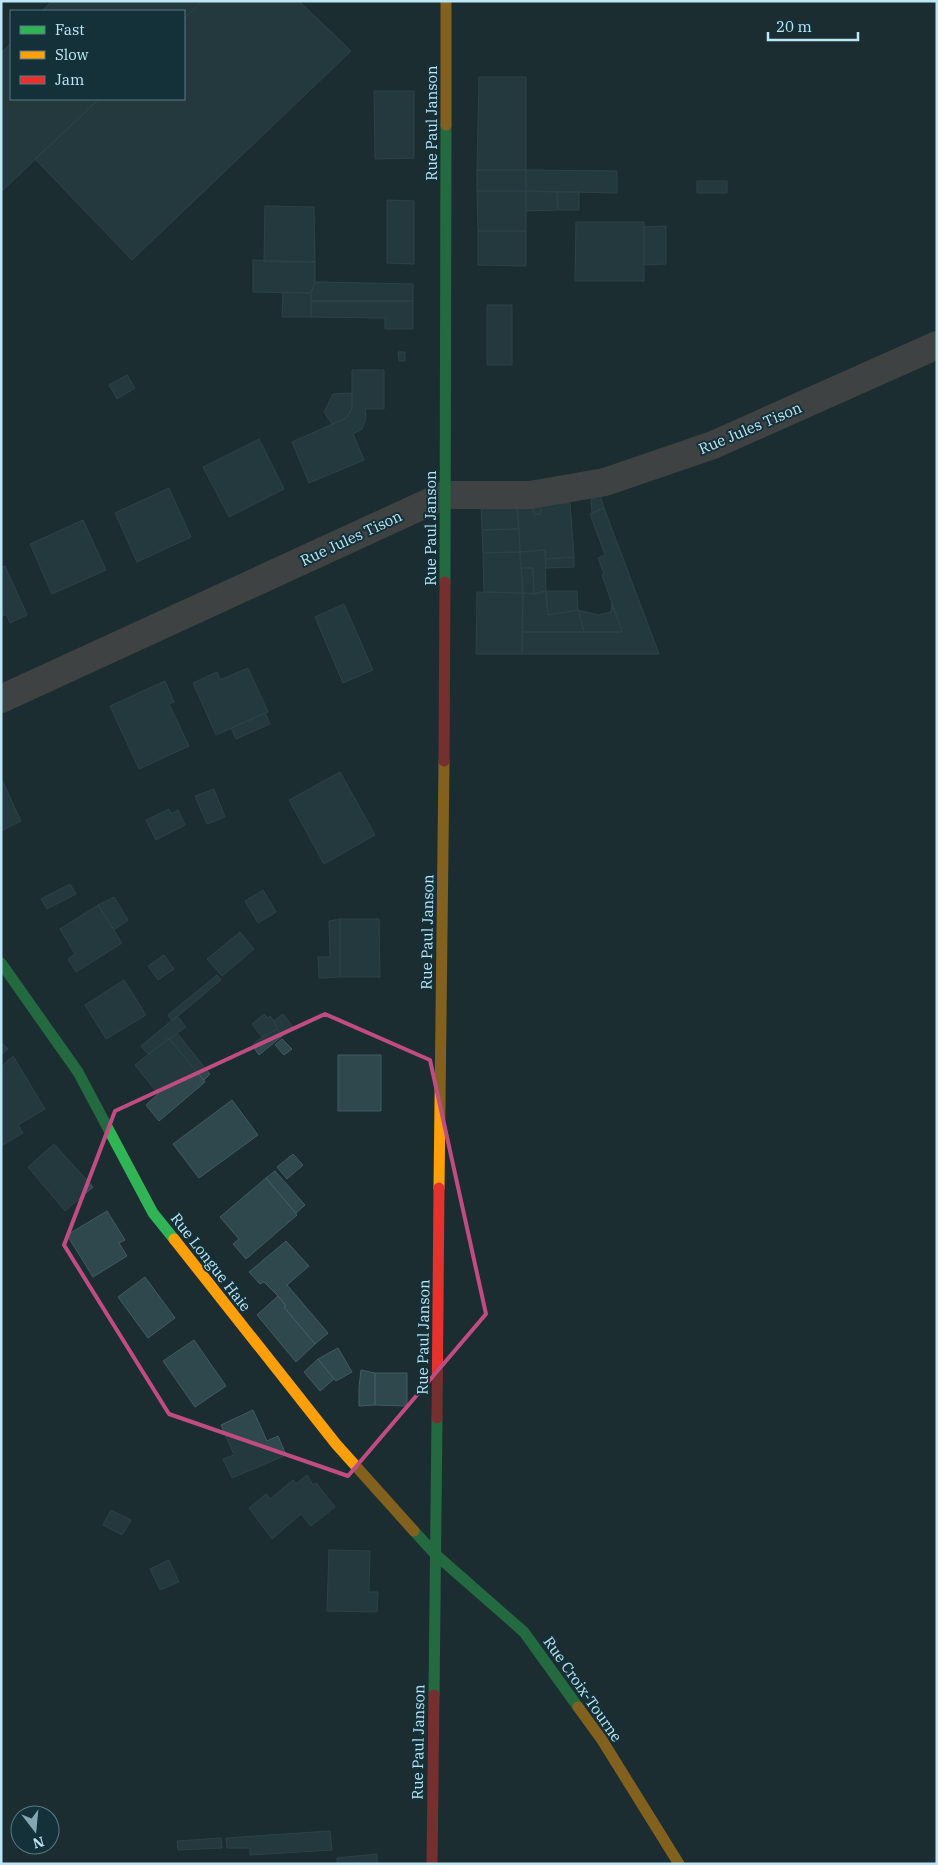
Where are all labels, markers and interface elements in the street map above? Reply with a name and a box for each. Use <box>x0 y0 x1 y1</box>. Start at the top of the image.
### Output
legend <box>10 10 185 100</box>
scale bar <box>768 10 858 42</box>
text: 20 m <box>776 17 812 36</box>
text: Fast <box>55 20 85 39</box>
text: Slow <box>55 45 89 64</box>
street label: Rue Paul Janson <box>422 65 441 181</box>
text: Jam <box>55 70 84 89</box>
street label: Rue Jules Tison <box>696 398 805 458</box>
street label: Rue Paul Janson <box>421 470 440 586</box>
street label: Rue Jules Tison <box>297 506 405 570</box>
street label: Rue Paul Janson <box>416 874 438 990</box>
street label: Rue Longue Haie <box>167 1209 255 1315</box>
street label: Rue Paul Janson <box>412 1279 434 1395</box>
street label: Rue Croix-Tourne <box>540 1633 626 1745</box>
street label: Rue Paul Janson <box>407 1684 429 1800</box>
north arrow <box>10 1805 60 1855</box>
text: N <box>31 1832 46 1853</box>

